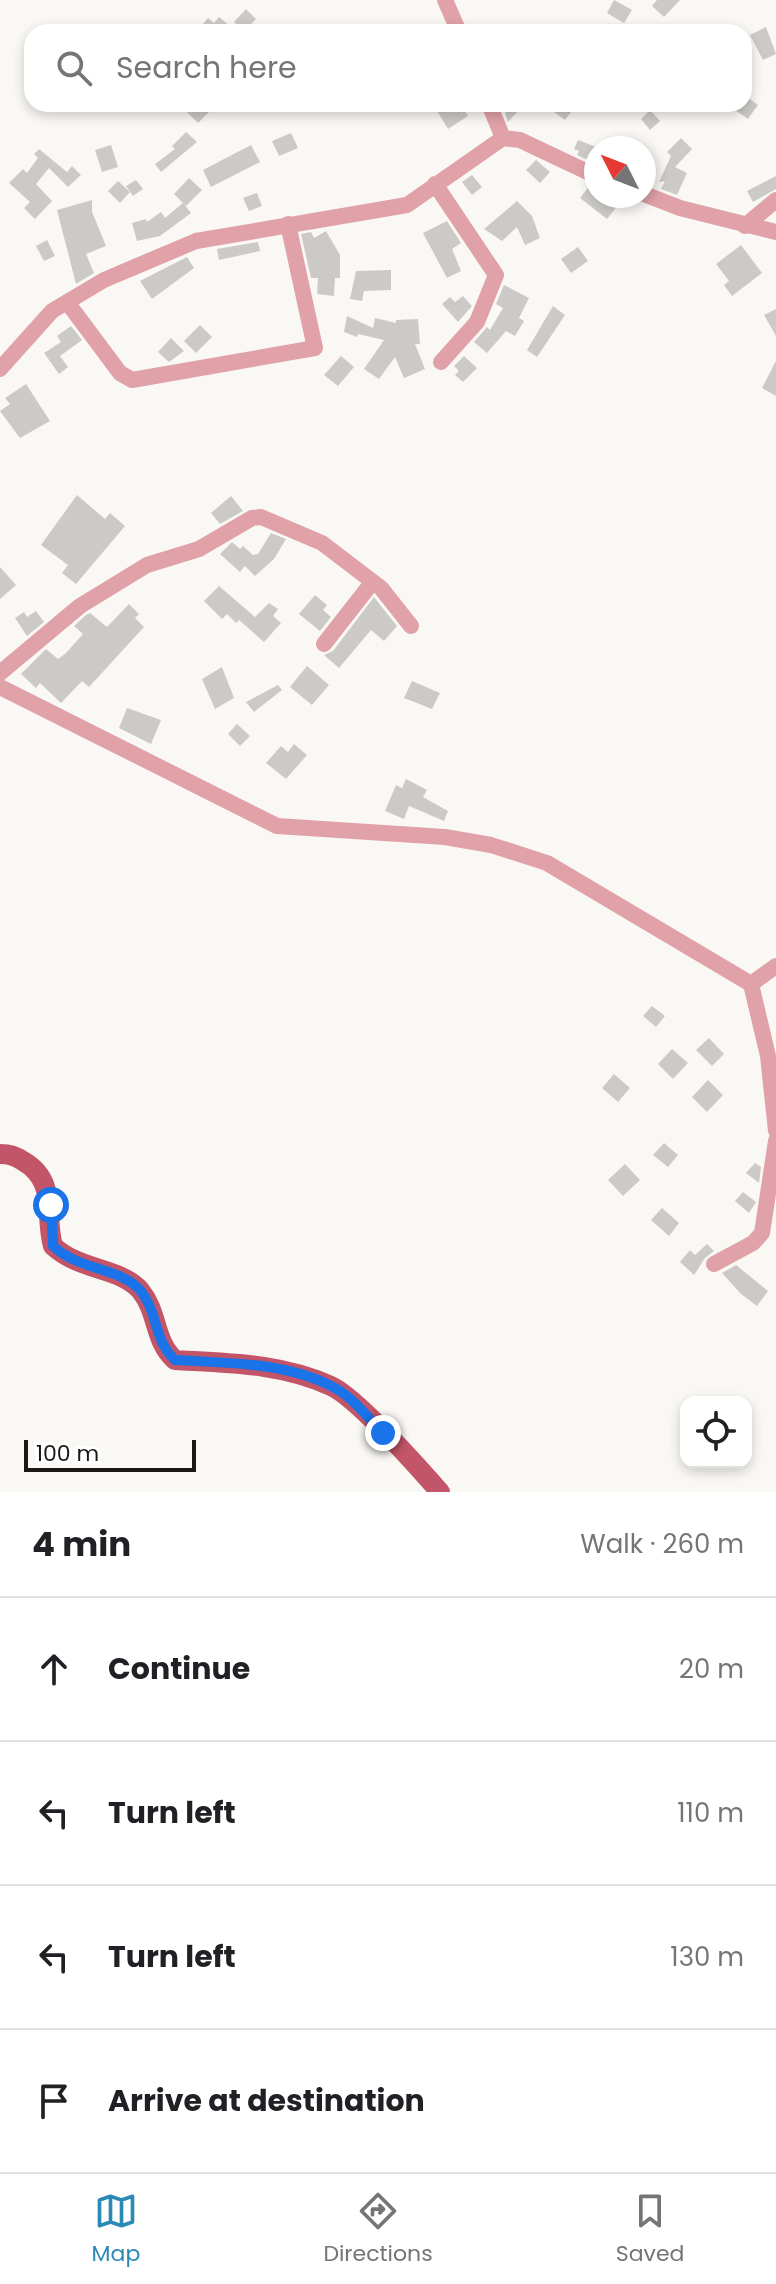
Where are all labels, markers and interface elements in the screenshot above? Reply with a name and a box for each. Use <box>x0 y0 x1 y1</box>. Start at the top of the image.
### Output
search box <box>24 24 752 112</box>
icon: search <box>52 46 96 90</box>
text: Search here <box>116 46 297 89</box>
north arrow <box>584 136 656 208</box>
route start <box>33 1187 69 1223</box>
map controls <box>680 1396 752 1468</box>
button: locate <box>680 1396 752 1468</box>
route end <box>365 1415 401 1451</box>
scale bar <box>24 1436 196 1472</box>
text: 100 m <box>36 1438 99 1469</box>
text: 4 min <box>32 1520 131 1568</box>
text: Walk · 260 m <box>580 1526 744 1562</box>
icon: ahead <box>32 1647 76 1691</box>
text: Continue <box>108 1647 250 1690</box>
text: 20 m <box>679 1651 744 1687</box>
icon: left <box>32 1791 76 1835</box>
text: Turn left <box>108 1791 236 1834</box>
text: 110 m <box>677 1795 744 1831</box>
icon: left <box>32 1935 76 1979</box>
text: Turn left <box>108 1935 236 1978</box>
text: 130 m <box>670 1939 744 1975</box>
icon: arrive <box>32 2079 76 2123</box>
text: Arrive at destination <box>108 2079 425 2122</box>
tab: Map <box>92 2189 140 2270</box>
tab: Directions <box>323 2189 433 2270</box>
tab: Saved <box>616 2189 684 2270</box>

